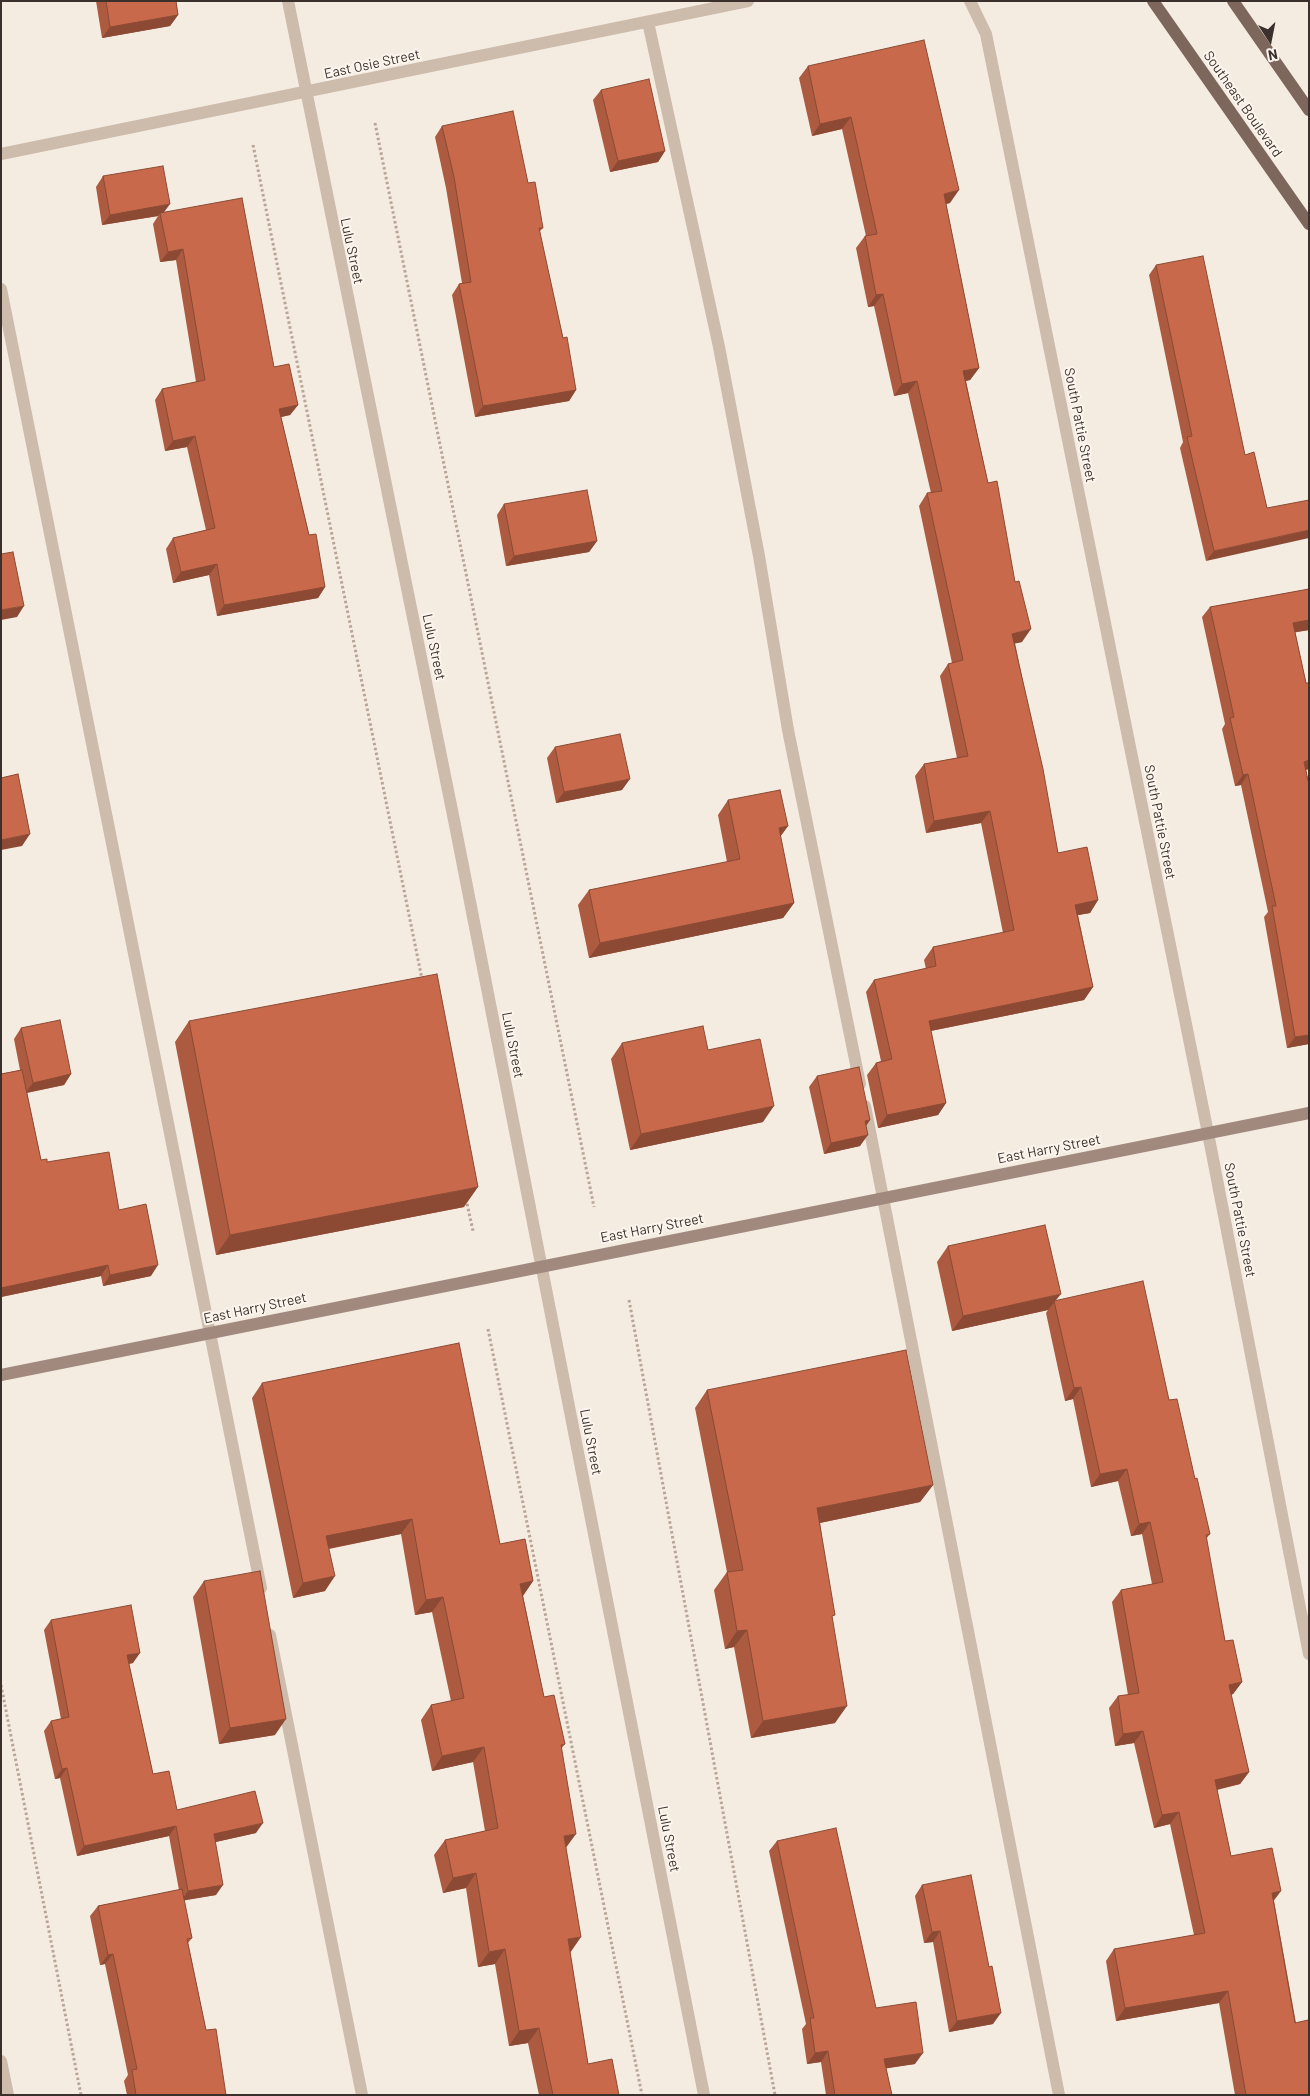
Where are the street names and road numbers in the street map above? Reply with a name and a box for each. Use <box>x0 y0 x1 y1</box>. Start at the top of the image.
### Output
street label: East Osie Street <box>322 46 422 82</box>
street label: Southeast Boulevard <box>1200 48 1286 160</box>
street label: Lulu Street <box>337 216 367 286</box>
street label: South Pattie Street <box>1061 366 1099 484</box>
street label: Lulu Street <box>419 612 449 682</box>
street label: South Pattie Street <box>1141 763 1179 881</box>
street label: Lulu Street <box>498 1010 528 1080</box>
street label: East Harry Street <box>996 1131 1102 1167</box>
street label: South Pattie Street <box>1221 1161 1259 1279</box>
street label: East Harry Street <box>599 1210 705 1246</box>
street label: East Harry Street <box>202 1289 308 1327</box>
street label: Lulu Street <box>576 1407 606 1477</box>
street label: Lulu Street <box>654 1804 684 1874</box>

